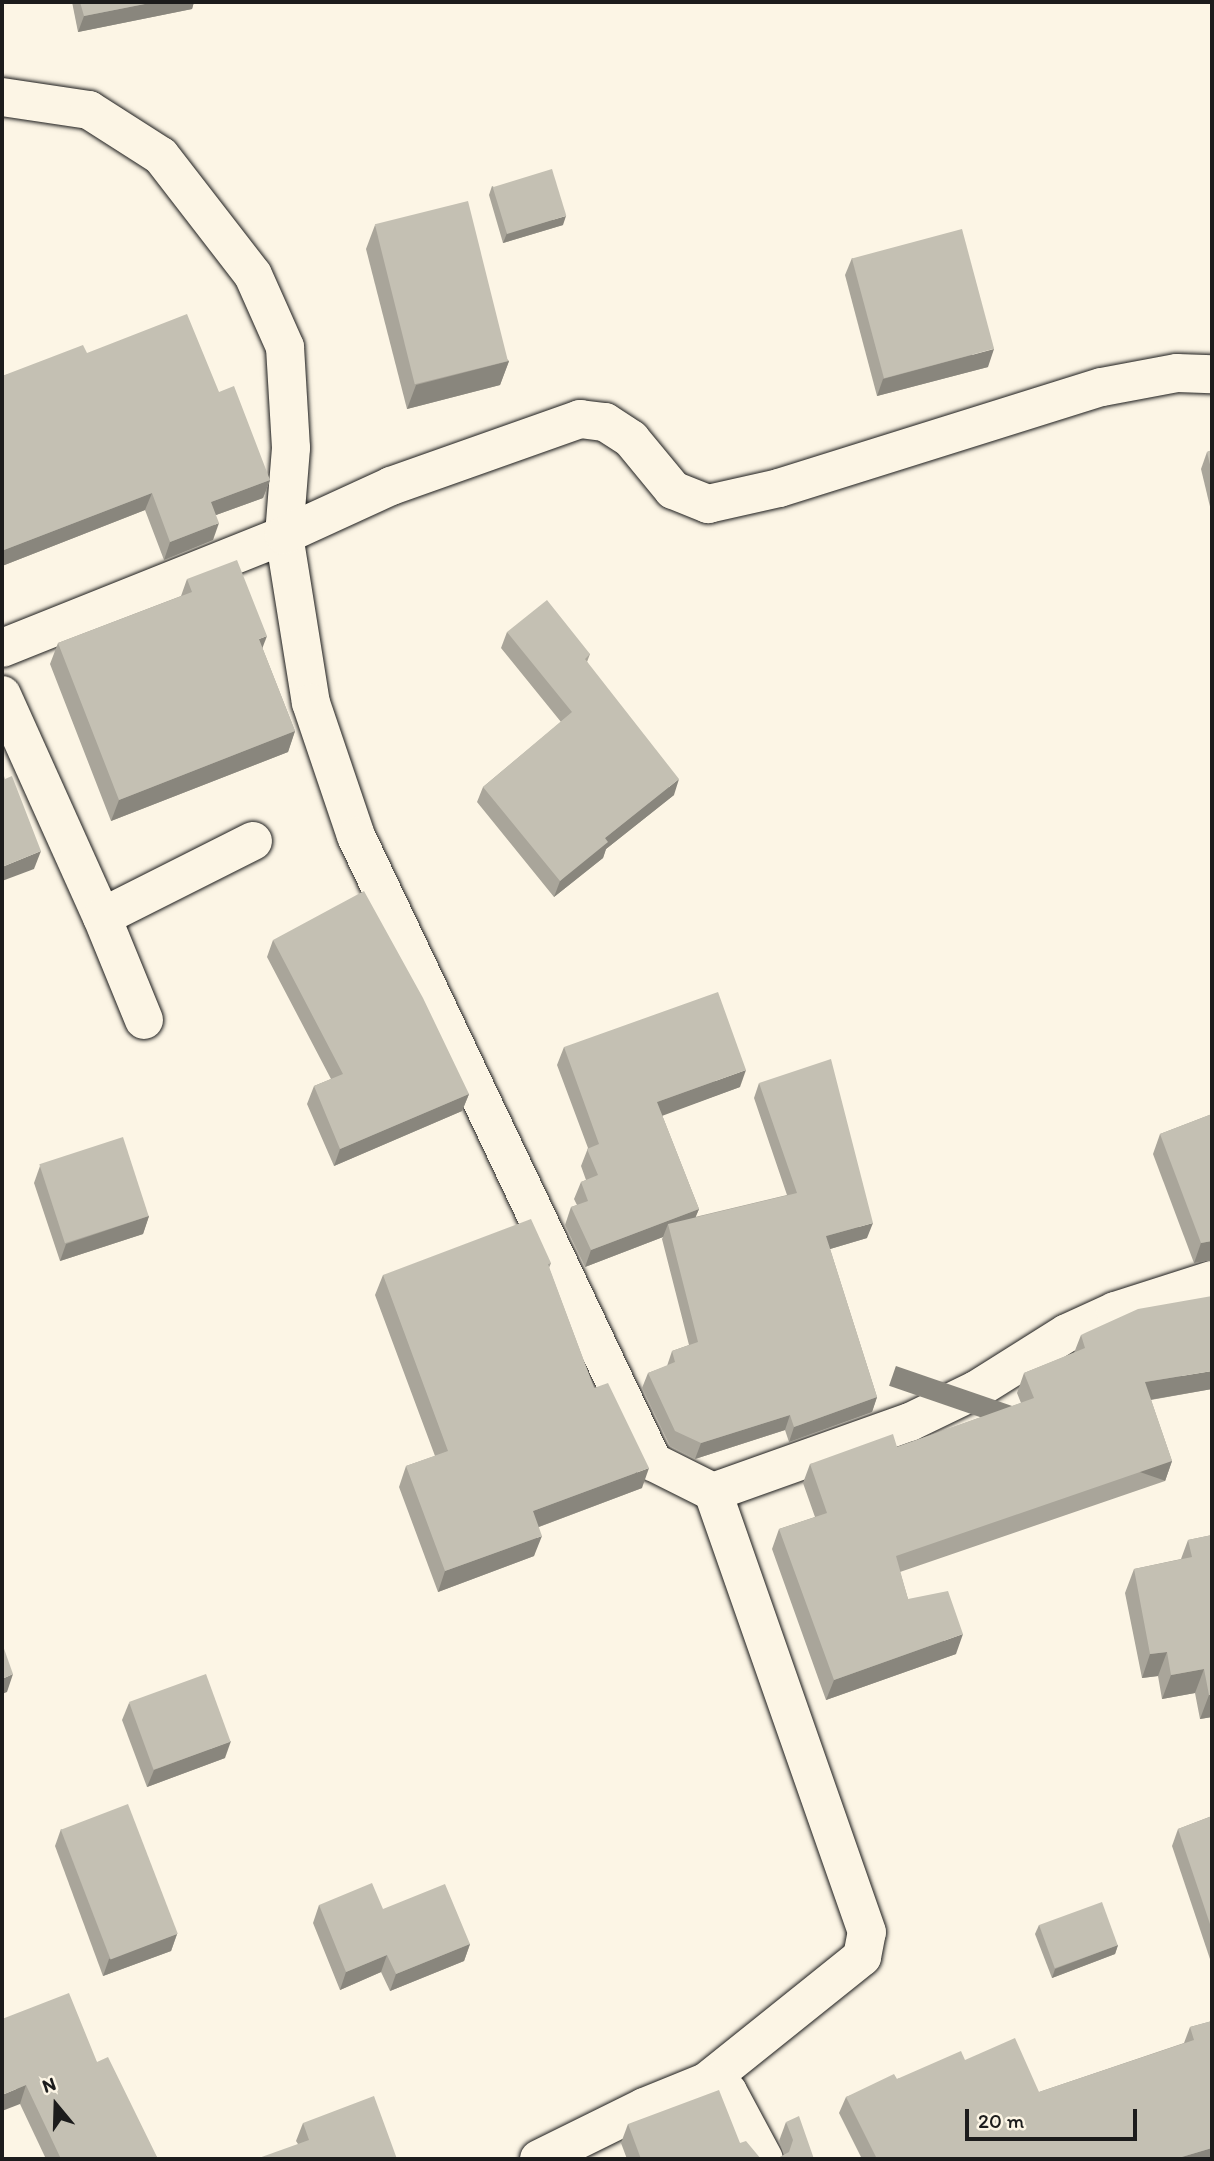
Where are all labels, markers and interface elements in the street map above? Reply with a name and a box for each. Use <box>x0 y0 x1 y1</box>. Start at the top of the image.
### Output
north arrow <box>21 2070 91 2140</box>
text: N <box>39 2072 59 2098</box>
scale bar <box>969 2094 1140 2138</box>
text: 20 m <box>978 2108 1024 2133</box>

